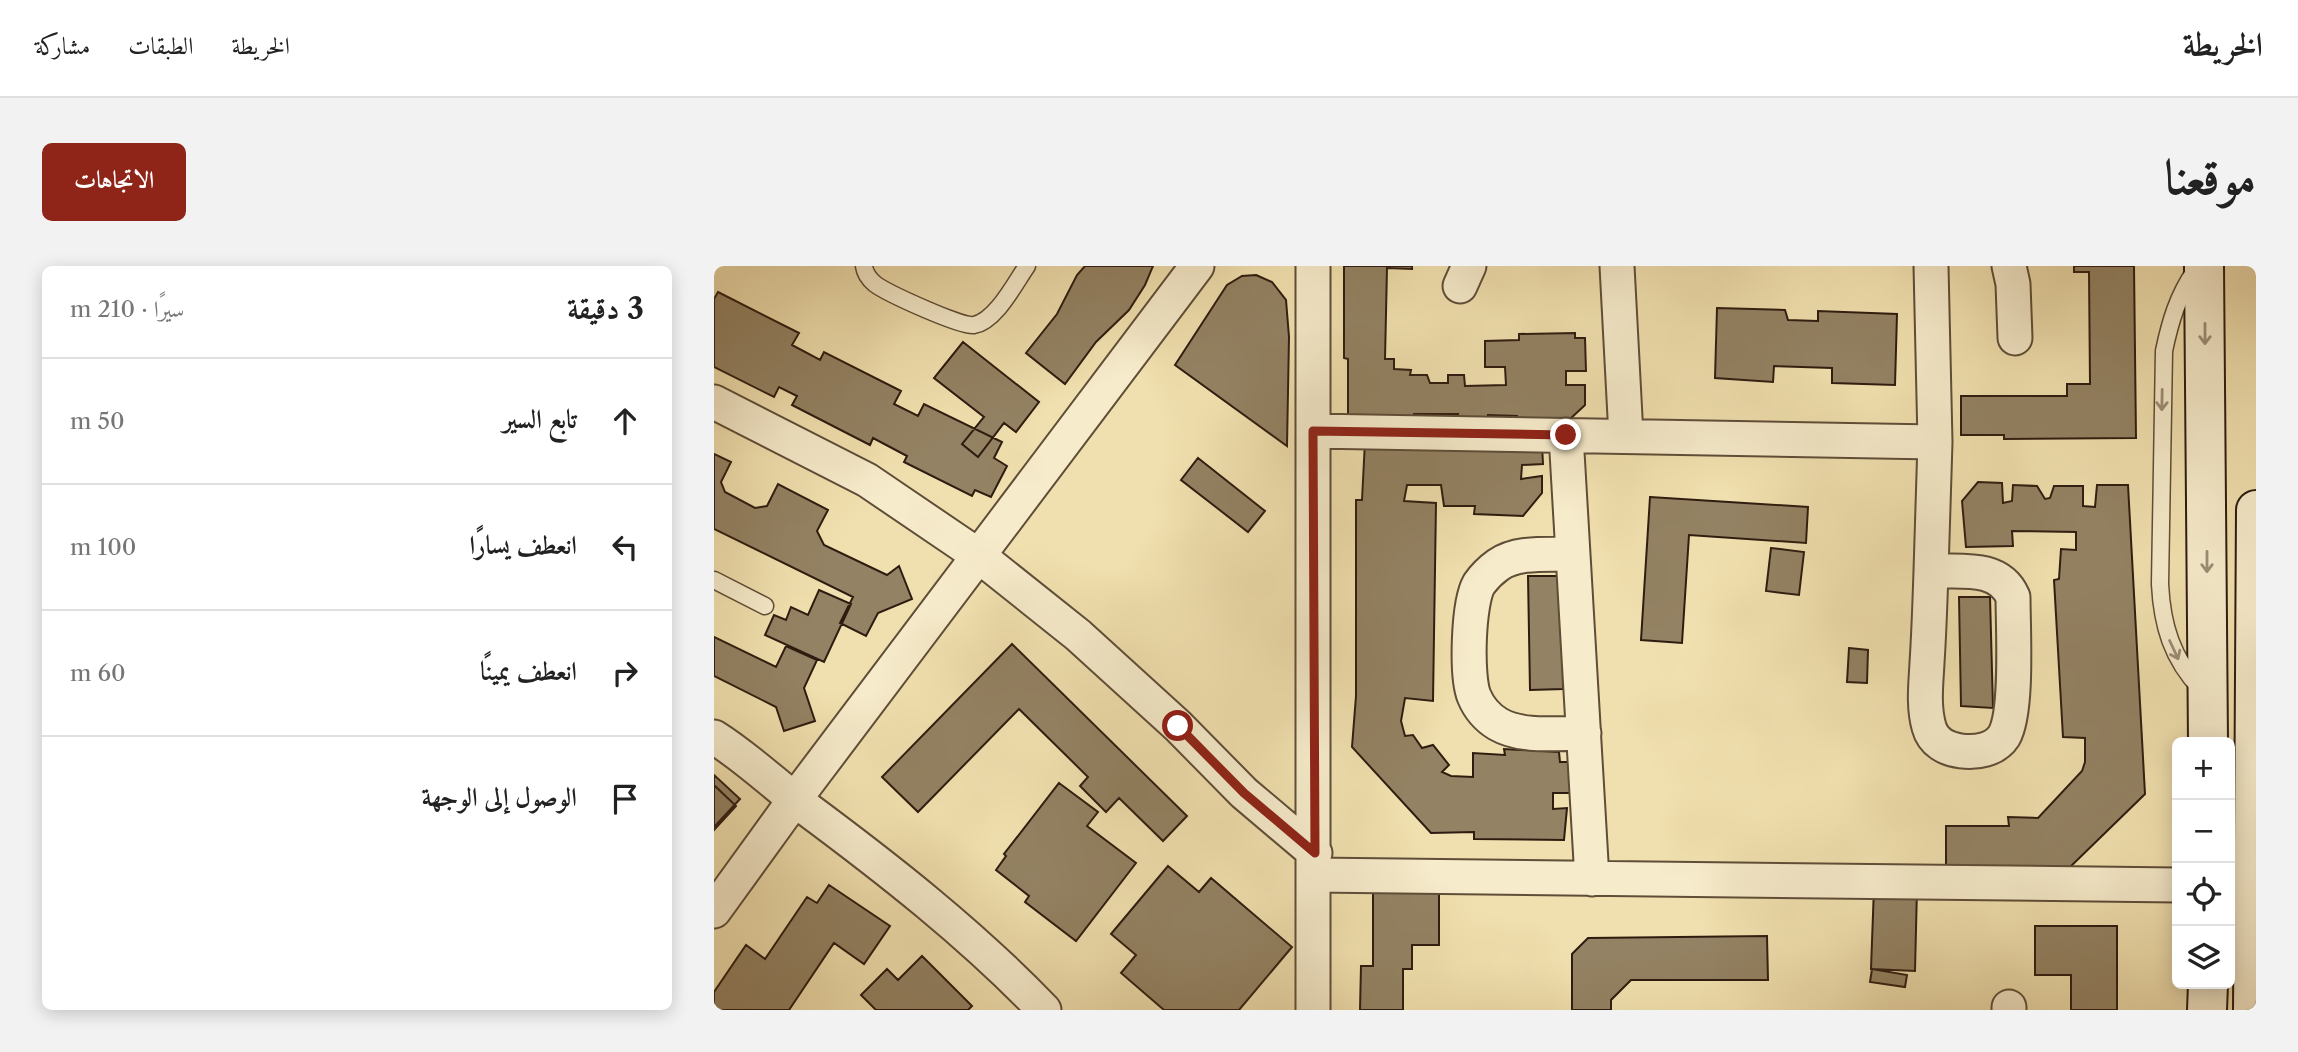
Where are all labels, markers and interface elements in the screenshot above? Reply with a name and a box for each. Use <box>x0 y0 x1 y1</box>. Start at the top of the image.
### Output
text: الخريطة <box>2183 24 2263 65</box>
text: مشاركة <box>35 31 90 60</box>
text: الطبقات <box>128 31 194 60</box>
text: الخريطة <box>232 31 290 60</box>
button: الاتجاهات <box>42 143 186 221</box>
text: موقعنا <box>2164 146 2256 207</box>
text: 3 دقيقة <box>567 290 644 327</box>
text: سيرًا · 210 m <box>70 295 184 323</box>
one-way arrow <box>2198 322 2212 345</box>
one-way arrow <box>2155 388 2169 411</box>
icon: ahead <box>606 402 644 440</box>
text: تابع السير <box>503 403 577 435</box>
text: 50 m <box>70 407 125 435</box>
route end <box>1550 419 1581 450</box>
icon: left <box>606 528 644 566</box>
text: انعطف يسارًا <box>469 529 577 561</box>
text: 100 m <box>70 533 136 561</box>
one-way arrow <box>2200 550 2214 573</box>
one-way arrow <box>2167 639 2181 660</box>
icon: right <box>606 654 644 692</box>
text: انعطف يمينًا <box>480 655 577 687</box>
text: 60 m <box>70 659 126 687</box>
route start <box>1162 710 1193 741</box>
map controls <box>2172 737 2235 989</box>
button: + <box>2172 737 2235 800</box>
icon: arrive <box>606 780 644 818</box>
text: الوصول إلى الوجهة <box>422 781 577 813</box>
button: − <box>2172 800 2235 863</box>
button: locate <box>2172 863 2235 926</box>
button: layers <box>2172 926 2235 989</box>

